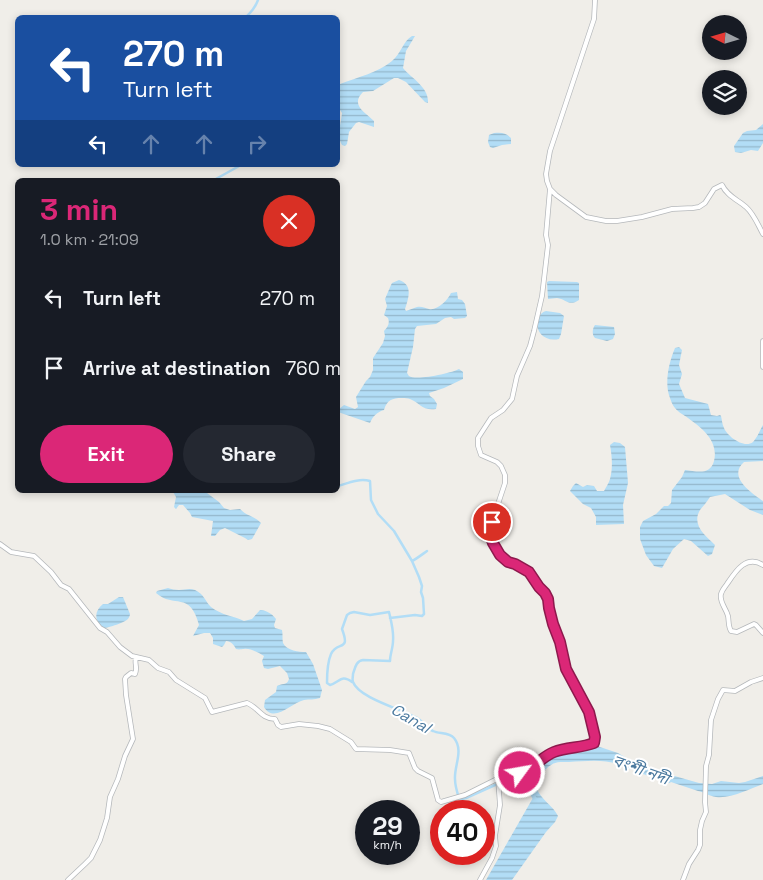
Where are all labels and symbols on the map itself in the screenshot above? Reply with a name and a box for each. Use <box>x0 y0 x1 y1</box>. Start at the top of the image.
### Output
north arrow <box>702 15 748 60</box>
pin <box>471 501 513 543</box>
water label: Canal <box>387 699 436 739</box>
position arrow <box>493 746 545 798</box>
water label: বংশী নদী <box>610 750 675 790</box>
speed limit sign: 40 <box>430 800 495 865</box>

